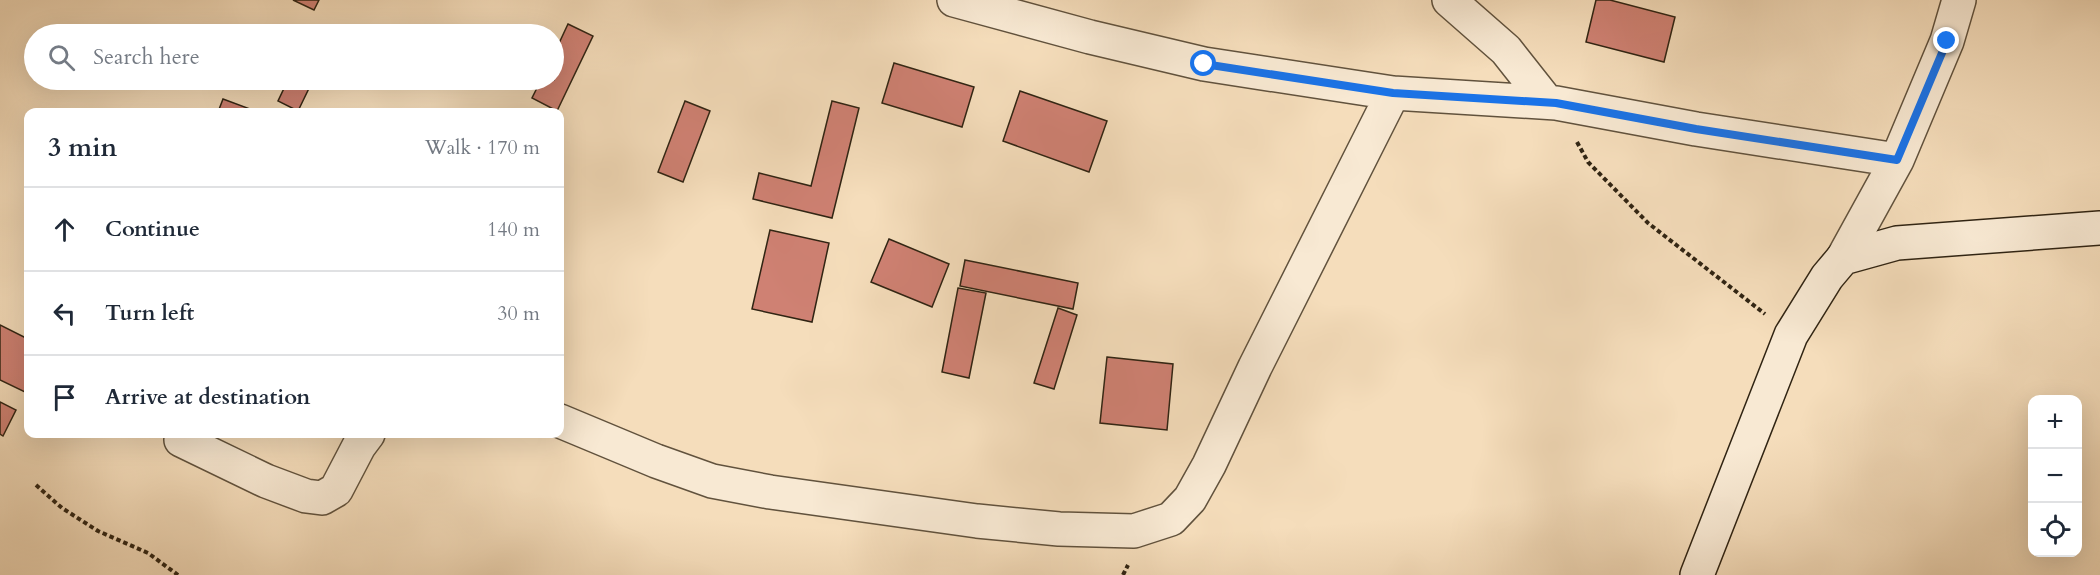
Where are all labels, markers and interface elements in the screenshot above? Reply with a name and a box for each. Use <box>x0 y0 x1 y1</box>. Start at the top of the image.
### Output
search box <box>24 24 564 90</box>
route end <box>1933 27 1959 53</box>
icon: search <box>45 41 78 74</box>
text: Search here <box>93 42 200 72</box>
route start <box>1190 50 1216 76</box>
text: 3 min <box>48 130 117 165</box>
text: Walk · 170 m <box>425 134 540 161</box>
icon: ahead <box>48 213 81 246</box>
text: Continue <box>105 214 200 244</box>
text: 140 m <box>487 216 540 243</box>
icon: left <box>48 297 81 330</box>
text: Turn left <box>105 298 194 328</box>
text: 30 m <box>497 300 540 327</box>
icon: arrive <box>48 381 81 414</box>
text: Arrive at destination <box>105 382 310 412</box>
map controls <box>2028 395 2082 557</box>
button: + <box>2028 395 2082 449</box>
button: − <box>2028 449 2082 503</box>
button: locate <box>2028 503 2082 557</box>

